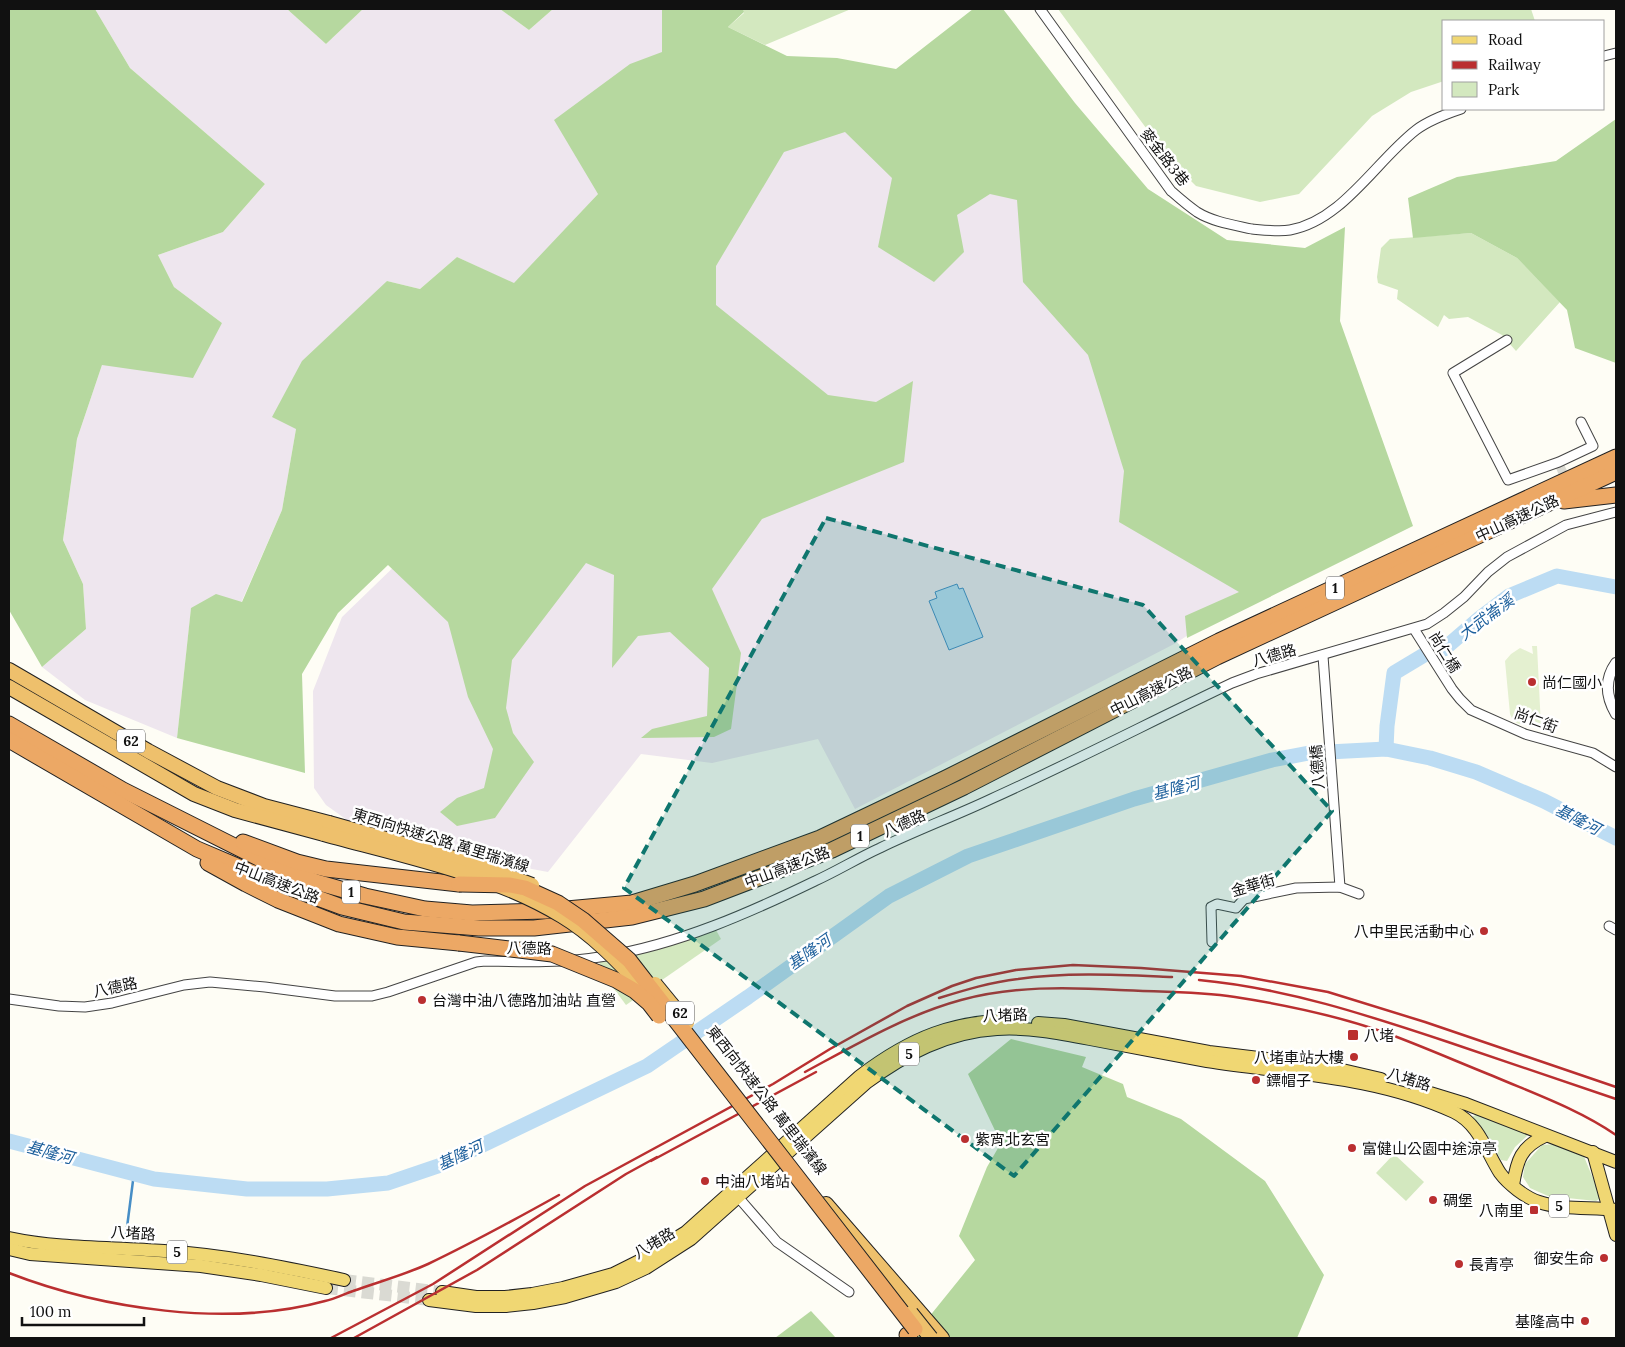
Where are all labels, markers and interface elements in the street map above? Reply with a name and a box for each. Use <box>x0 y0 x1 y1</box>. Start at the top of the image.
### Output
legend <box>1442 20 1605 110</box>
text: Road <box>1488 30 1523 49</box>
text: Railway <box>1488 55 1541 74</box>
text: Park <box>1488 80 1519 99</box>
street label: 麥金路3巷 <box>1136 124 1194 190</box>
street label: 中山高速公路 <box>1472 490 1562 546</box>
road number: 1 <box>1326 576 1344 600</box>
water label: 大武崙溪 <box>1454 589 1519 644</box>
street label: 尚仁橋 <box>1425 628 1465 676</box>
street label: 八德路 <box>1250 640 1298 670</box>
street label: 中山高速公路 <box>1107 662 1195 720</box>
place label: 尚仁國小 <box>1542 673 1602 692</box>
marker: 尚仁國小 <box>1526 676 1538 688</box>
street label: 尚仁街 <box>1512 703 1560 737</box>
road number: 62 <box>117 729 145 752</box>
street label: 八德橋 <box>1306 744 1328 790</box>
water label: 基隆河 <box>1150 771 1205 804</box>
water label: 基隆河 <box>1552 799 1607 840</box>
street label: 東西向快速公路 萬里瑞濱線 <box>350 804 532 876</box>
street label: 八德路 <box>880 805 928 841</box>
road number: 1 <box>851 824 869 848</box>
street label: 中山高速公路 <box>742 842 832 892</box>
street label: 中山高速公路 <box>232 857 322 907</box>
street label: 金華街 <box>1229 870 1277 900</box>
road number: 1 <box>342 880 360 904</box>
place label: 八中里民活動中心 <box>1354 922 1474 941</box>
marker: 八中里民活動中心 <box>1478 925 1490 937</box>
water label: 基隆河 <box>784 928 837 974</box>
street label: 八德路 <box>506 938 552 958</box>
street label: 八德路 <box>91 973 139 1001</box>
place label: 台灣中油八德路加油站 直營 <box>432 991 616 1010</box>
marker: 台灣中油八德路加油站 直營 <box>416 994 428 1006</box>
road number: 62 <box>666 1001 694 1024</box>
street label: 八堵路 <box>982 1005 1028 1025</box>
street label: 東西向快速公路 萬里瑞濱線 <box>703 1022 831 1178</box>
place label: 八堵 <box>1364 1026 1394 1045</box>
marker: 八堵 <box>1346 1028 1360 1042</box>
road number: 5 <box>899 1042 919 1066</box>
place label: 八堵車站大樓 <box>1254 1048 1344 1067</box>
marker: 八堵車站大樓 <box>1348 1051 1360 1063</box>
street label: 八堵路 <box>1385 1063 1433 1095</box>
place label: 鏢帽子 <box>1266 1071 1311 1090</box>
marker: 鏢帽子 <box>1250 1074 1262 1086</box>
place label: 紫宵北玄宮 <box>975 1130 1050 1149</box>
marker: 紫宵北玄宮 <box>959 1133 971 1145</box>
water label: 基隆河 <box>434 1135 489 1174</box>
water label: 基隆河 <box>24 1136 79 1169</box>
place label: 富健山公園中途涼亭 <box>1362 1139 1497 1158</box>
marker: 富健山公園中途涼亭 <box>1346 1142 1358 1154</box>
place label: 中油八堵站 <box>715 1172 790 1191</box>
marker: 中油八堵站 <box>699 1175 711 1187</box>
place label: 碉堡 <box>1443 1191 1473 1210</box>
marker: 碉堡 <box>1427 1194 1439 1206</box>
road number: 5 <box>1549 1194 1569 1218</box>
place label: 八南里 <box>1479 1201 1524 1220</box>
marker: 八南里 <box>1528 1204 1540 1216</box>
street label: 八堵路 <box>110 1222 156 1244</box>
street label: 八堵路 <box>630 1223 678 1263</box>
road number: 5 <box>167 1240 187 1264</box>
place label: 御安生命 <box>1534 1249 1594 1268</box>
marker: 御安生命 <box>1598 1252 1610 1264</box>
place label: 長青亭 <box>1469 1255 1514 1274</box>
marker: 長青亭 <box>1453 1258 1465 1270</box>
scale bar <box>22 1294 145 1326</box>
text: 100 m <box>30 1302 71 1321</box>
place label: 基隆高中 <box>1515 1312 1575 1331</box>
marker: 基隆高中 <box>1579 1315 1591 1327</box>

